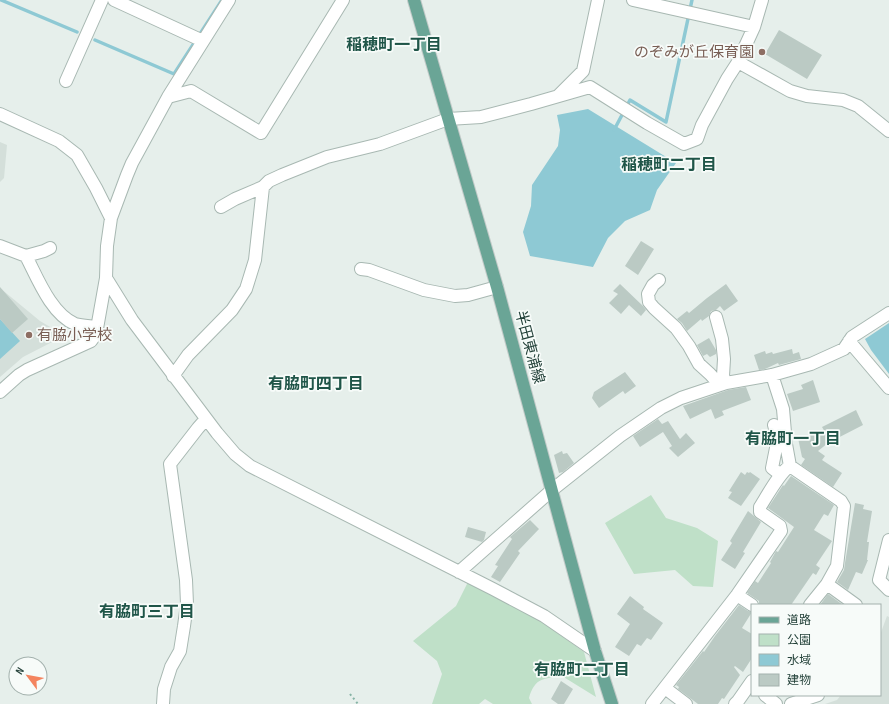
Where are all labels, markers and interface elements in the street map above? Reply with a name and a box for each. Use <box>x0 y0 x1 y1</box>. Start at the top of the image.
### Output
district label: 稲穂町一丁目 <box>346 36 442 55</box>
place label: のぞみが丘保育園 <box>634 43 754 62</box>
marker: のぞみが丘保育園 <box>757 47 767 57</box>
district label: 稲穂町二丁目 <box>621 156 717 175</box>
street label: 半田東浦線 <box>511 308 548 386</box>
place label: 有脇小学校 <box>37 326 112 345</box>
marker: 有脇小学校 <box>24 330 34 340</box>
district label: 有脇町四丁目 <box>268 375 364 394</box>
district label: 有脇町一丁目 <box>745 430 841 449</box>
district label: 有脇町三丁目 <box>99 603 195 622</box>
legend <box>751 604 881 696</box>
text: 道路 <box>787 613 811 628</box>
text: 公園 <box>787 633 811 648</box>
text: 水域 <box>787 653 811 668</box>
north arrow <box>8 656 48 696</box>
district label: 有脇町二丁目 <box>534 661 630 680</box>
text: N <box>13 665 27 677</box>
text: 建物 <box>787 673 811 688</box>

